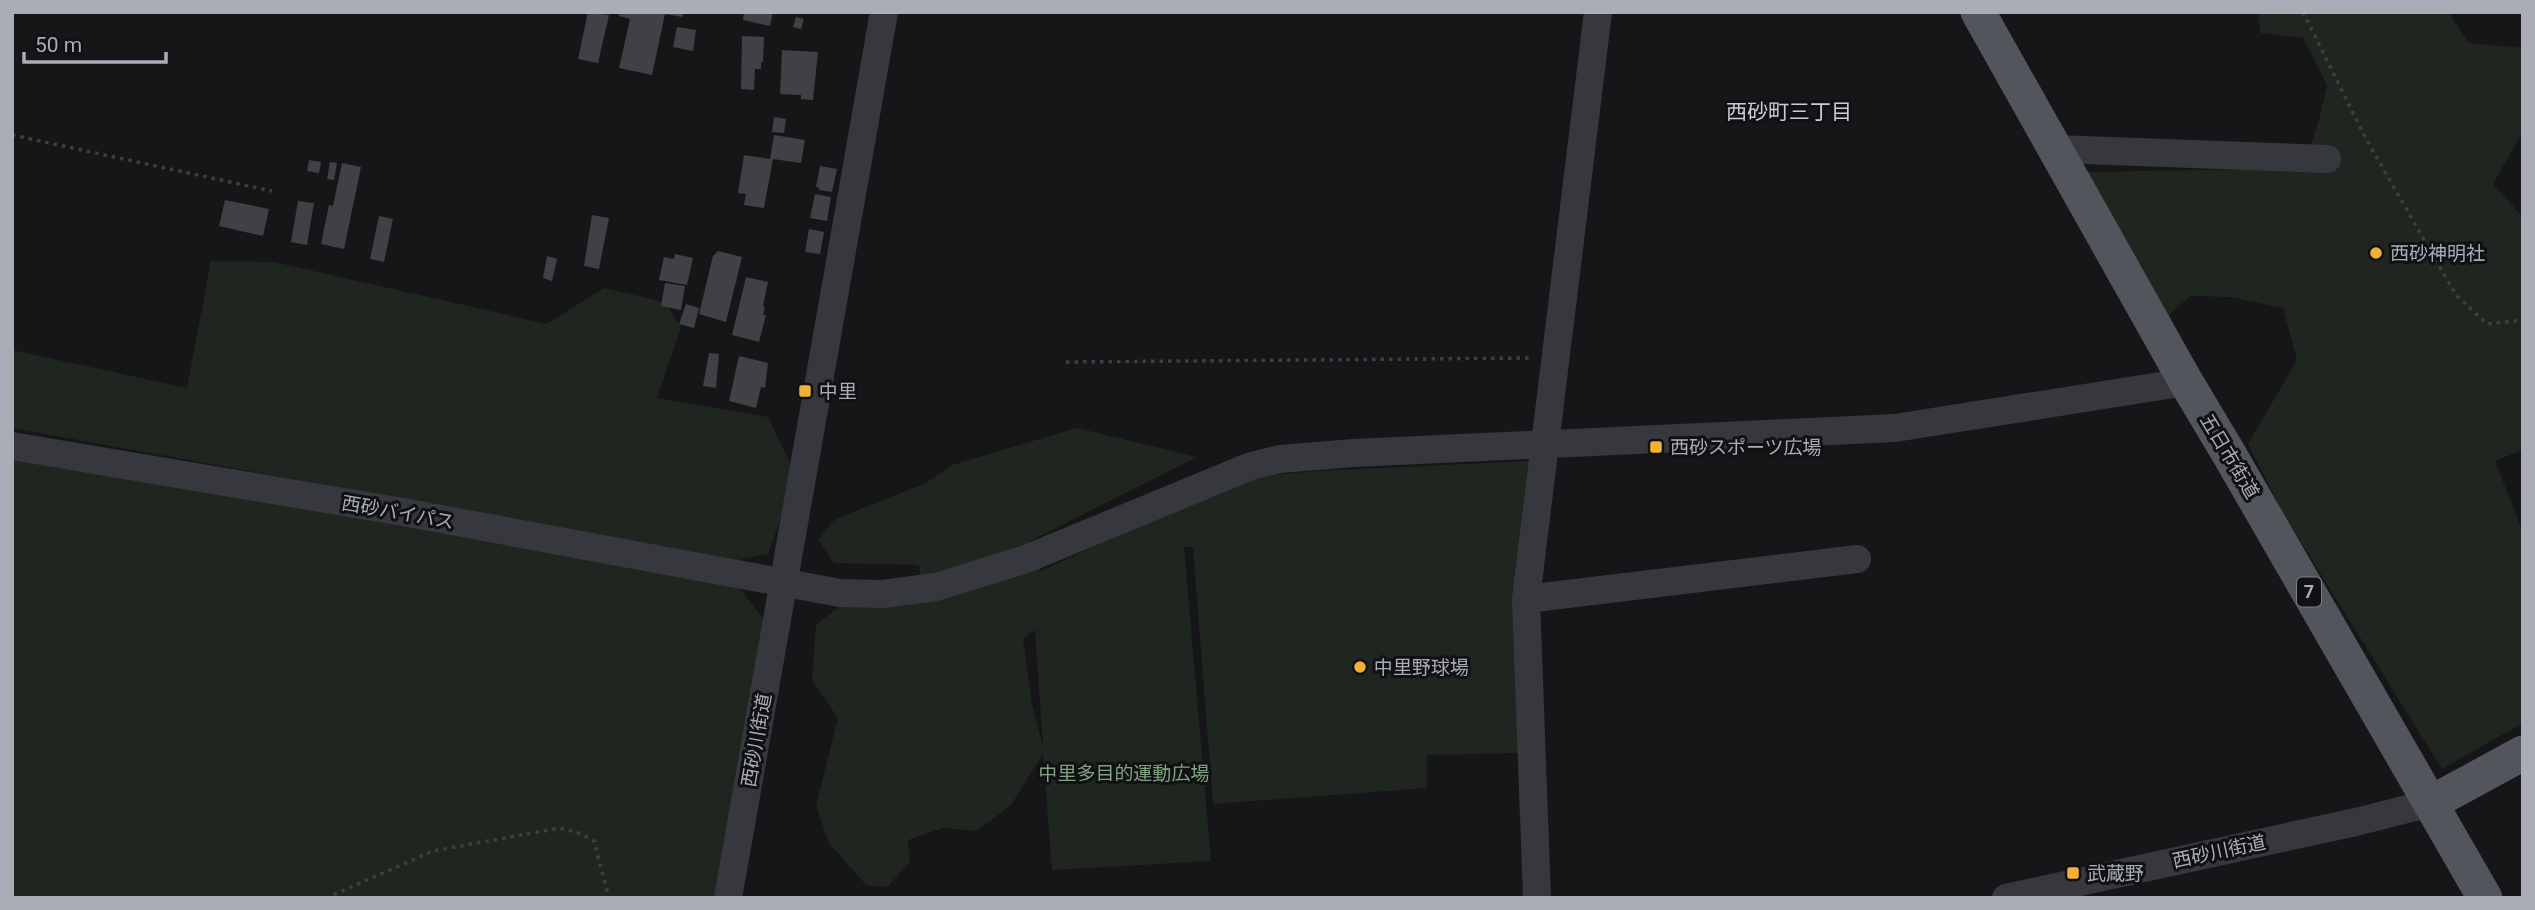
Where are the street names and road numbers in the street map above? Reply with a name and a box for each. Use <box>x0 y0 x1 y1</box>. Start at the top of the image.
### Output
street label: 五日市街道 <box>2195 410 2264 503</box>
street label: 西砂バイパス <box>340 491 456 534</box>
road number: 7 <box>2297 578 2321 606</box>
street label: 西砂川街道 <box>737 691 776 789</box>
street label: 西砂川街道 <box>2170 830 2268 873</box>

